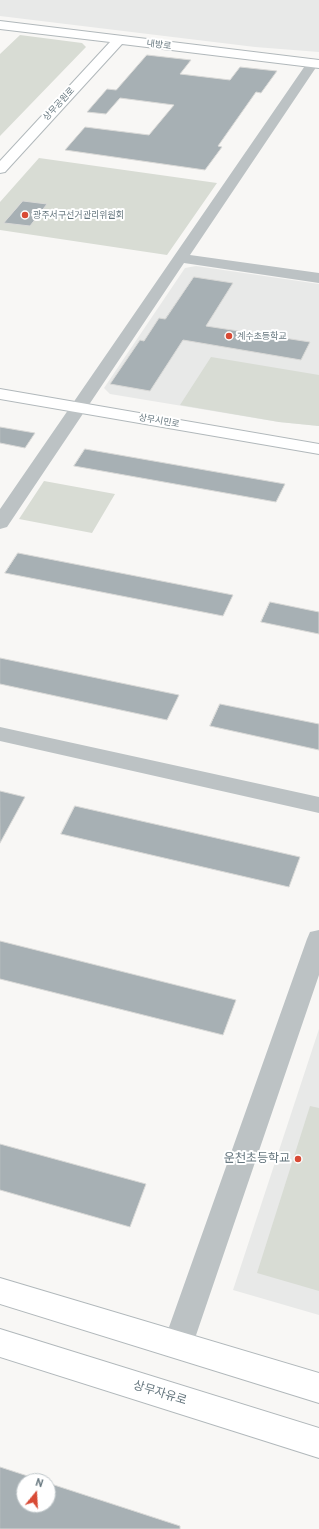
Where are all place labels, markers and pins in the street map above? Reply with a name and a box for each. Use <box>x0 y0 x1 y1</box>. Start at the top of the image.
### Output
marker: 광주서구선거관리위원회 <box>20 210 30 220</box>
place label: 광주서구선거관리위원회 <box>33 210 124 220</box>
marker: 계수초등학교 <box>224 331 234 341</box>
place label: 계수초등학교 <box>237 331 287 341</box>
place label: 운천초등학교 <box>224 1152 290 1166</box>
marker: 운천초등학교 <box>293 1154 303 1164</box>

